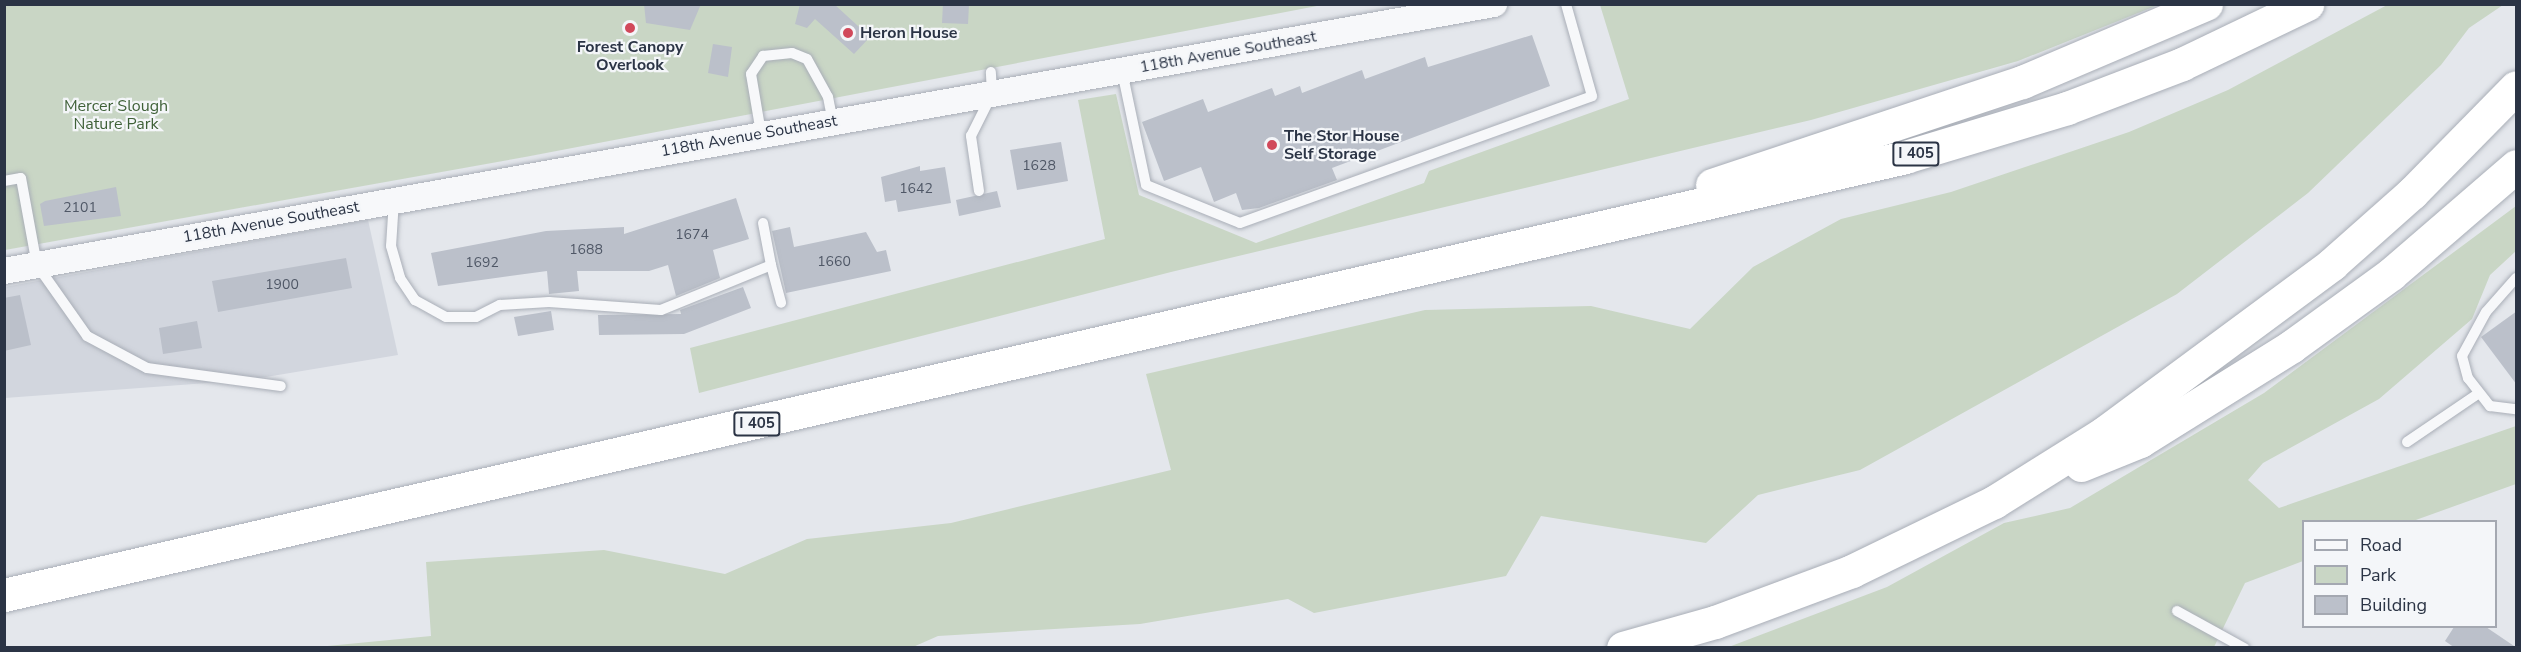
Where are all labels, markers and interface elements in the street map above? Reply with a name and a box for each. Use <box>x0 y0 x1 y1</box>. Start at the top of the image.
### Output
marker: Forest Canopy Overlook <box>623 21 637 35</box>
place label: Heron House <box>860 23 957 43</box>
marker: Heron House <box>841 26 855 40</box>
street label: 118th Avenue Southeast <box>1138 27 1318 77</box>
place label: Forest Canopy Overlook <box>577 37 683 75</box>
park label: Mercer Slough Nature Park <box>64 96 168 134</box>
street label: 118th Avenue Southeast <box>659 111 839 161</box>
place label: The Stor House Self Storage <box>1284 126 1400 164</box>
marker: The Stor House Self Storage <box>1265 138 1279 152</box>
road number: I 405 <box>1892 142 1940 166</box>
house number: 1628 <box>1022 158 1056 174</box>
house number: 1642 <box>899 181 933 197</box>
street label: 118th Avenue Southeast <box>181 197 361 247</box>
house number: 2101 <box>63 200 97 216</box>
house number: 1674 <box>675 227 709 243</box>
house number: 1688 <box>569 242 603 258</box>
house number: 1660 <box>817 254 851 270</box>
house number: 1692 <box>465 255 499 271</box>
house number: 1900 <box>265 277 299 293</box>
road number: I 405 <box>733 412 781 436</box>
legend <box>2302 520 2497 628</box>
text: Road <box>2360 533 2402 557</box>
text: Park <box>2360 563 2396 587</box>
text: Building <box>2360 593 2427 617</box>

